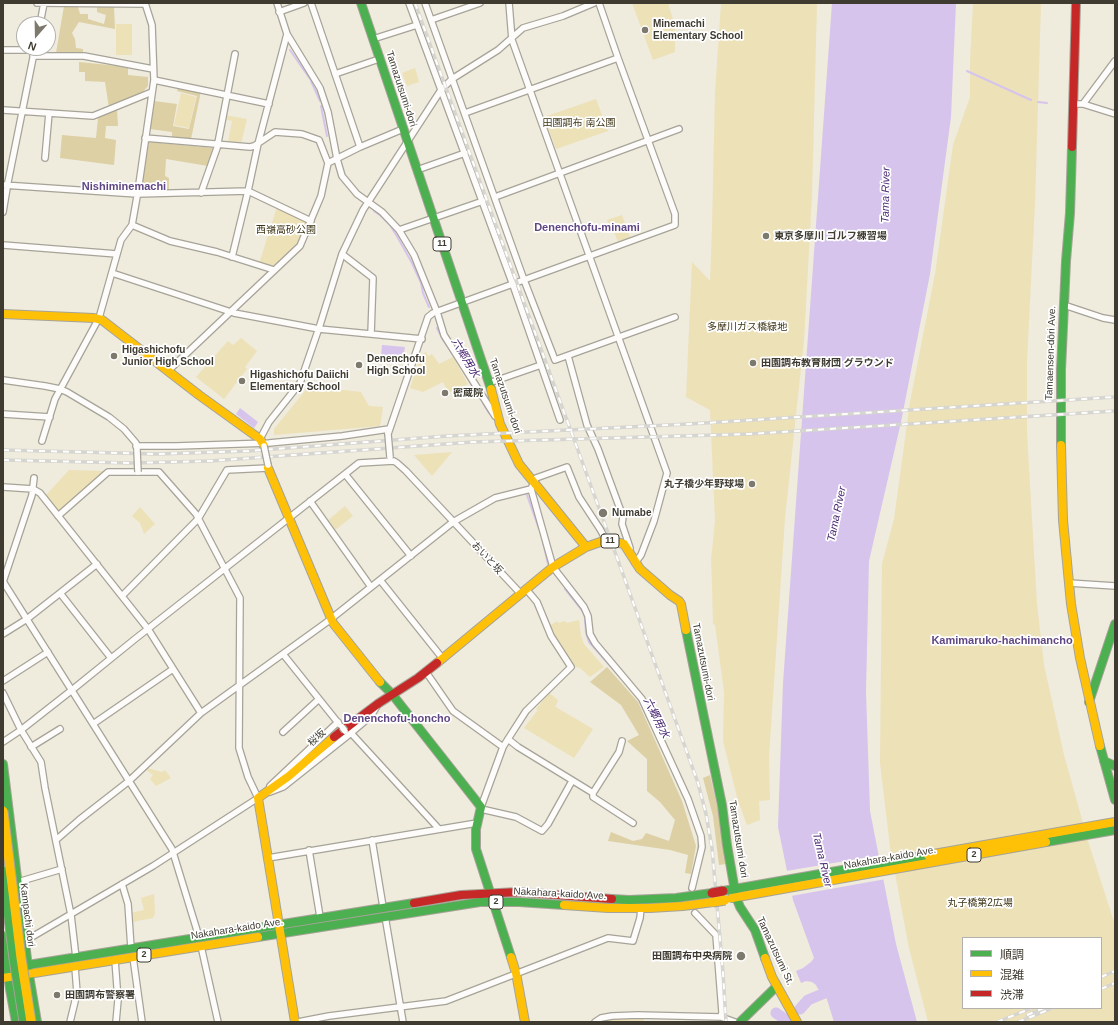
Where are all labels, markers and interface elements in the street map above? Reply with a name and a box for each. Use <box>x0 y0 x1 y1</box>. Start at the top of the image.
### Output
north arrow <box>16 16 56 56</box>
place label: Minemachi Elementary School <box>653 18 743 42</box>
marker: Minemachi Elementary School <box>640 25 650 35</box>
text: N <box>26 39 38 53</box>
street label: Tamazutsumi-dori <box>383 50 419 128</box>
park label: 田園調布 南公園 <box>543 117 615 129</box>
water label: Tama River <box>879 167 893 223</box>
district label: Nishiminemachi <box>82 180 166 194</box>
district label: Denenchofu-minami <box>534 221 640 235</box>
park label: 西嶺高砂公園 <box>256 224 316 236</box>
place label: 東京多摩川 ゴルフ練習場 <box>774 230 887 242</box>
marker: 東京多摩川 ゴルフ練習場 <box>761 231 771 241</box>
road number: 11 <box>433 237 451 251</box>
street label: Tamaensen-dōri Ave. <box>1043 306 1059 400</box>
park label: 多摩川ガス橋緑地 <box>707 321 787 333</box>
water label: 六郷用水 <box>448 336 482 380</box>
place label: Higashichofu Junior High School <box>122 344 214 368</box>
marker: Higashichofu Junior High School <box>109 351 119 361</box>
place label: Denenchofu High School <box>367 353 425 376</box>
street label: Tamazutsumi-dori <box>486 357 524 435</box>
place label: 田園調布教育財団 グラウンド <box>761 357 894 369</box>
marker: 田園調布教育財団 グラウンド <box>748 358 758 368</box>
marker: Denenchofu High School <box>354 360 364 370</box>
place label: Higashichofu Daiichi Elementary School <box>250 369 349 392</box>
marker: Higashichofu Daiichi Elementary School <box>237 376 247 386</box>
place label: 密蔵院 <box>453 387 483 399</box>
marker: 密蔵院 <box>440 388 450 398</box>
place label: 丸子橋少年野球場 <box>664 478 744 490</box>
marker: 丸子橋少年野球場 <box>747 479 757 489</box>
water label: Tama River <box>825 485 849 543</box>
marker: Numabe <box>597 507 609 519</box>
place label: Numabe <box>612 507 651 519</box>
road number: 11 <box>601 534 619 548</box>
street label: おいと坂 <box>469 539 505 577</box>
street label: Tamazutsumi-dori <box>690 622 716 702</box>
district label: Kamimaruko-hachimancho <box>931 634 1073 648</box>
water label: 六郷用水 <box>640 695 672 741</box>
district label: Denenchofu-honcho <box>344 712 450 726</box>
street label: 桜坂 <box>306 727 328 749</box>
street label: Tamazutsumi dori <box>726 799 750 879</box>
water label: Tama River <box>809 831 835 889</box>
street label: Nakahara-kaido Ave. <box>843 844 937 872</box>
road number: 2 <box>967 848 981 862</box>
street label: Kampachi dori <box>17 883 37 947</box>
street label: Nakahara-kaido Ave. <box>513 886 607 902</box>
road number: 2 <box>489 895 503 909</box>
park label: 丸子橋第2広場 <box>947 897 1013 909</box>
street label: Tamazutsumi St. <box>754 915 796 987</box>
street label: Nakahara-kaido Ave. <box>190 916 284 942</box>
legend <box>962 937 1102 1009</box>
road number: 2 <box>137 948 151 962</box>
text: 順調 <box>1000 948 1024 962</box>
place label: 田園調布中央病院 <box>652 950 732 962</box>
marker: 田園調布中央病院 <box>735 950 747 962</box>
text: 混雑 <box>1000 968 1024 982</box>
text: 渋滞 <box>1000 988 1024 1002</box>
place label: 田園調布警察署 <box>65 989 135 1001</box>
marker: 田園調布警察署 <box>52 990 62 1000</box>

